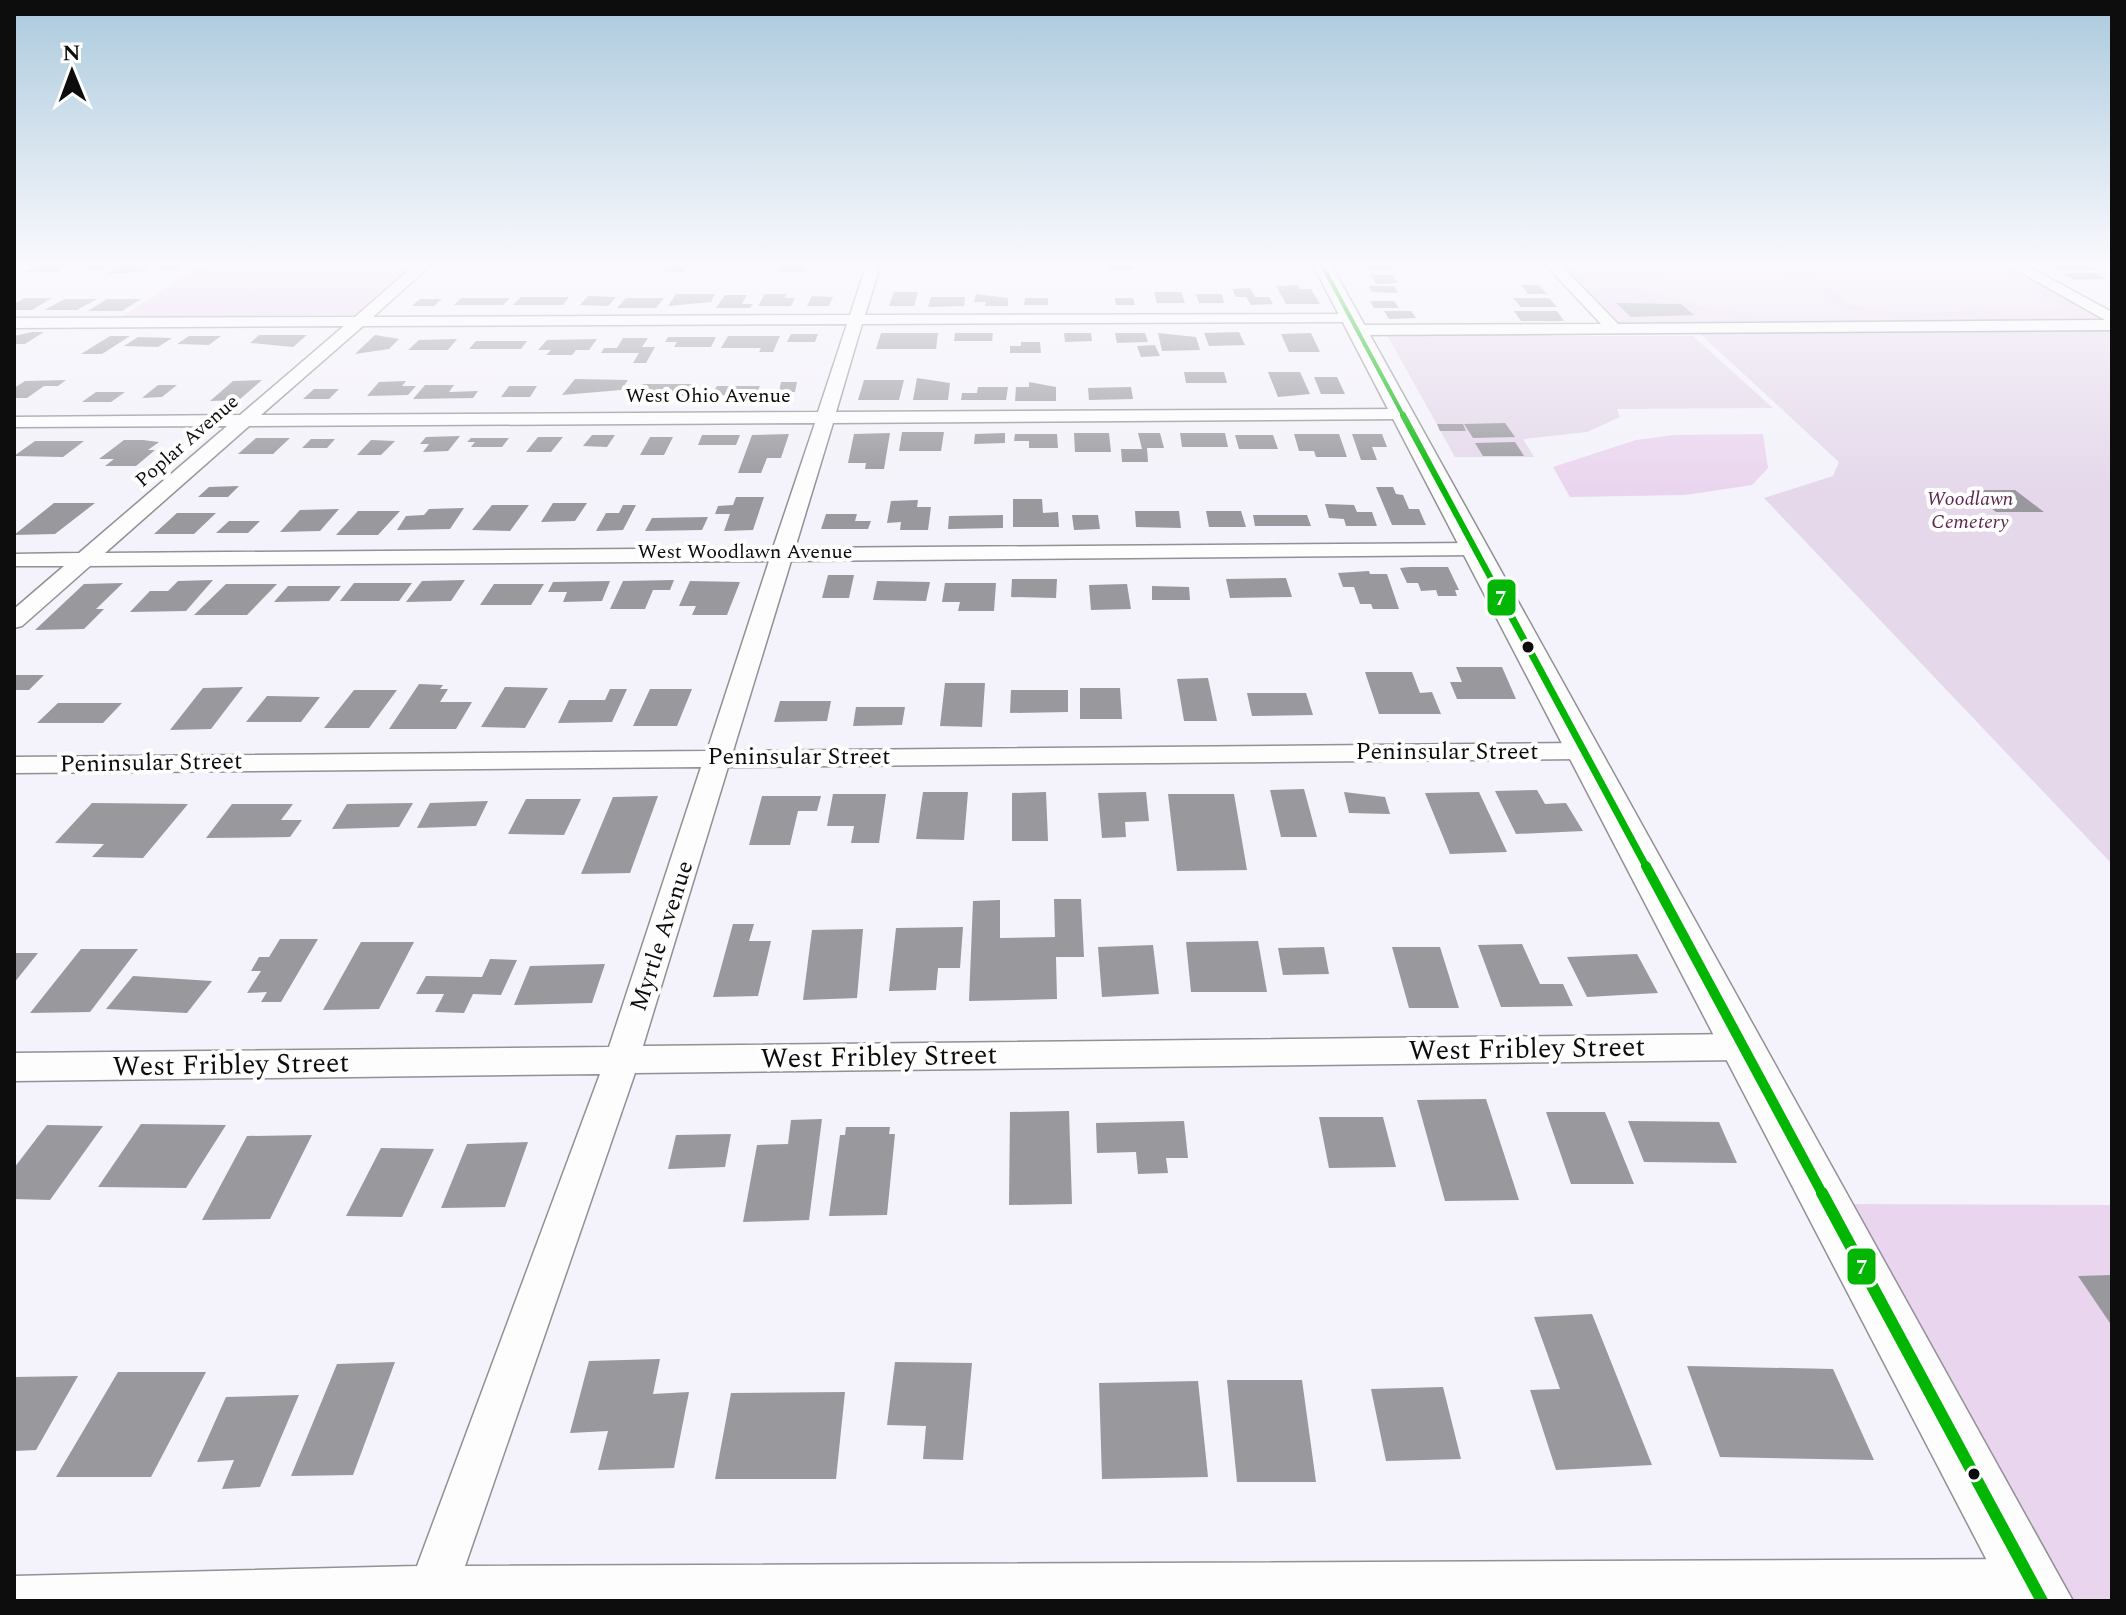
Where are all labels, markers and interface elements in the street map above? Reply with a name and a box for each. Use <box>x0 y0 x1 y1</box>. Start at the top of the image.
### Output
north arrow <box>32 32 112 112</box>
text: N <box>62 37 81 70</box>
street label: West Ohio Avenue <box>625 381 791 411</box>
street label: Poplar Avenue <box>128 387 246 495</box>
park label: Woodlawn Cemetery <box>1927 484 2014 537</box>
street label: West Woodlawn Avenue <box>638 537 853 567</box>
line badge: 7 <box>1486 578 1517 617</box>
text: 7 <box>1495 582 1507 615</box>
unlabelled marker <box>1520 639 1536 655</box>
street label: Peninsular Street <box>1356 734 1538 770</box>
street label: Peninsular Street <box>708 739 890 775</box>
street label: Peninsular Street <box>59 743 243 783</box>
street label: Myrtle Avenue <box>621 856 703 1016</box>
street label: West Fribley Street <box>1408 1025 1646 1073</box>
street label: West Fribley Street <box>760 1033 998 1081</box>
street label: West Fribley Street <box>112 1041 350 1089</box>
line badge: 7 <box>1846 1247 1877 1286</box>
text: 7 <box>1856 1251 1868 1284</box>
unlabelled marker <box>1966 1466 1982 1482</box>

